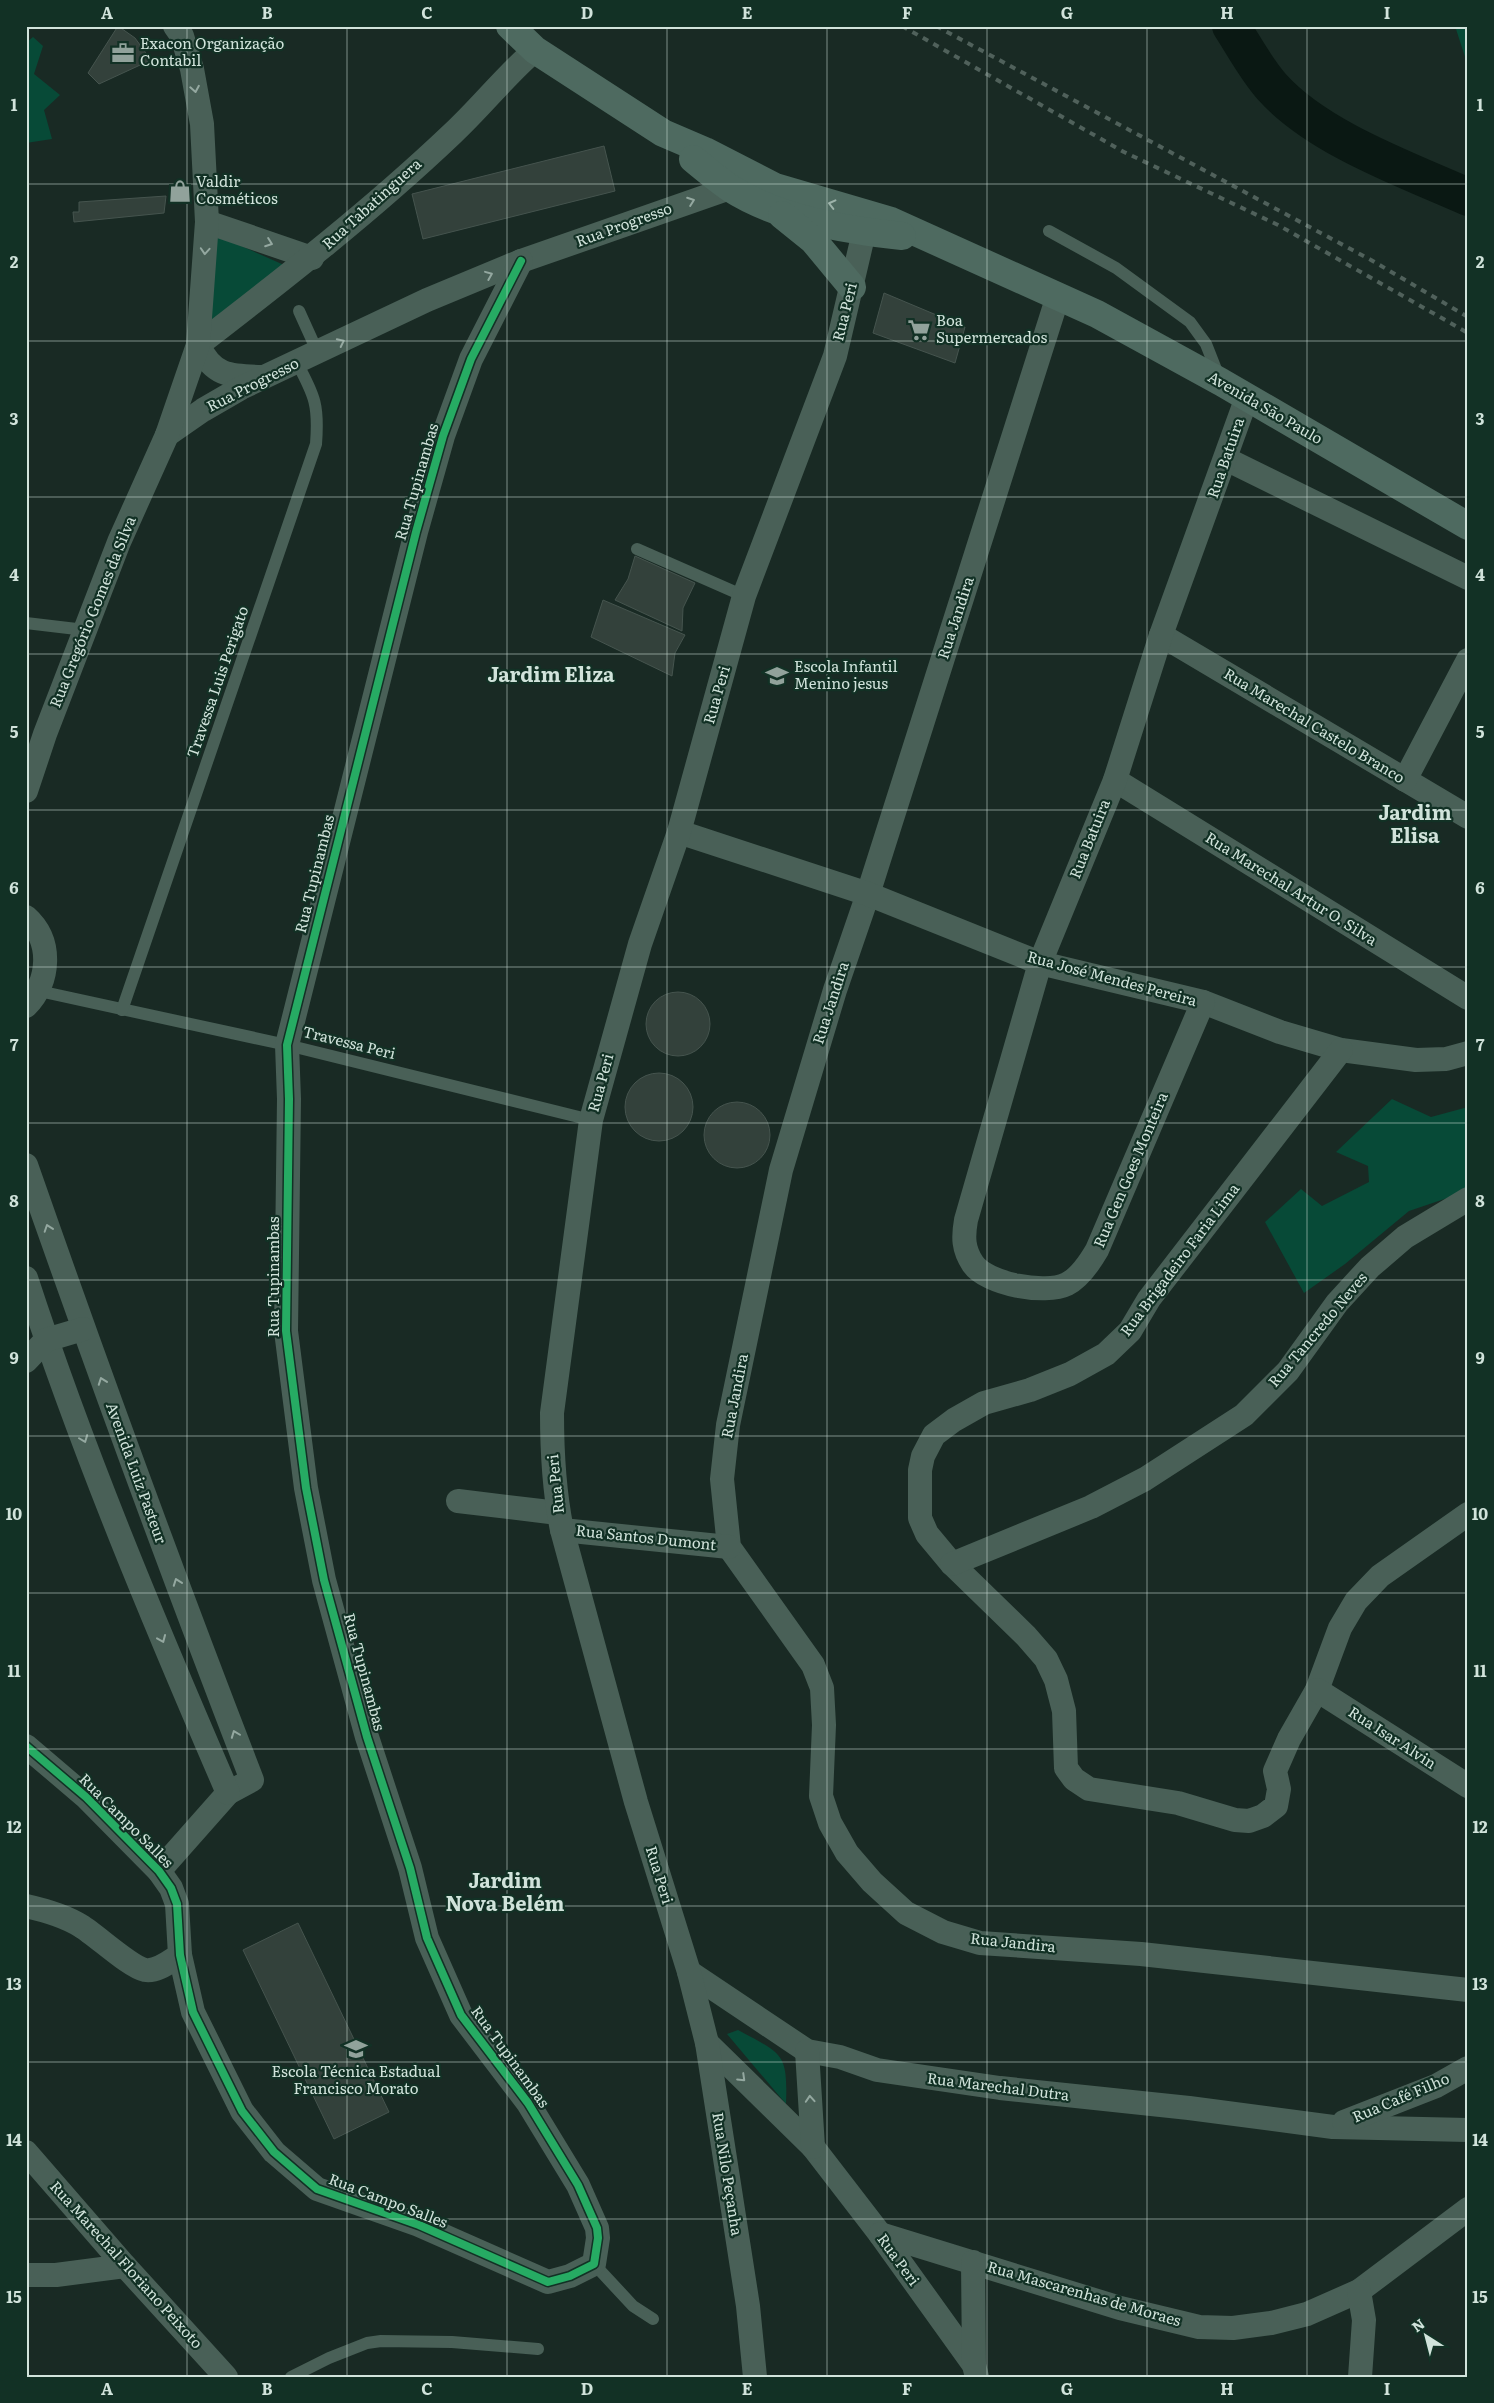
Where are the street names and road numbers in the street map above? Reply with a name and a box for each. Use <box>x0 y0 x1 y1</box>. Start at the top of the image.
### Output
street label: Rua Tabatinguera <box>316 151 427 254</box>
street label: Rua Progresso <box>572 195 675 252</box>
street label: Rua Peri <box>825 280 862 343</box>
street label: Rua Progresso <box>202 350 303 417</box>
street label: Avenida São Paulo <box>1204 364 1328 449</box>
street label: Rua Batuira <box>1200 413 1249 501</box>
street label: Rua Tupinambas <box>388 420 443 543</box>
street label: Rua Gregório Gomes da Silva <box>43 511 141 711</box>
street label: Rua Jandira <box>930 572 979 662</box>
street label: Travessa Luis Perigato <box>180 602 253 760</box>
street label: Rua Marechal Castelo Branco <box>1220 661 1410 788</box>
street label: Rua Peri <box>696 663 735 726</box>
street label: Rua Batuira <box>1062 794 1115 882</box>
street label: Rua Tupinambas <box>288 812 339 935</box>
street label: Rua Marechal Artur O. Silva <box>1201 825 1383 951</box>
street label: Rua José Mendes Pereira <box>1025 944 1201 1012</box>
street label: Rua Jandira <box>805 957 854 1047</box>
street label: Travessa Peri <box>301 1019 398 1064</box>
street label: Rua Peri <box>581 1051 618 1114</box>
street label: Rua Gen Goes Monteira <box>1086 1087 1173 1251</box>
street label: Rua Brigadeiro Faria Lima <box>1114 1177 1245 1340</box>
street label: Rua Tupinambas <box>261 1216 284 1338</box>
street label: Rua Tancredo Neves <box>1262 1266 1372 1392</box>
street label: Rua Jandira <box>714 1351 753 1440</box>
street label: Avenida Luiz Pasteur <box>101 1399 174 1546</box>
street label: Rua Peri <box>540 1453 569 1515</box>
street label: Rua Santos Dumont <box>575 1518 717 1555</box>
street label: Rua Tupinambas <box>339 1610 392 1733</box>
street label: Rua Isar Alvin <box>1344 1700 1442 1774</box>
street label: Rua Campo Salles <box>75 1767 180 1873</box>
street label: Rua Peri <box>641 1843 680 1906</box>
street label: Rua Jandira <box>969 1926 1058 1958</box>
street label: Rua Tupinambas <box>466 2000 556 2112</box>
street label: Rua Marechal Dutra <box>926 2065 1072 2106</box>
street label: Rua Café Filho <box>1348 2066 1453 2127</box>
street label: Rua Nilo Peçanha <box>707 2110 750 2238</box>
street label: Rua Campo Salles <box>326 2166 452 2233</box>
street label: Rua Marechal Floriano Peixoto <box>45 2175 209 2353</box>
street label: Rua Peri <box>872 2228 926 2290</box>
street label: Rua Mascarenhas de Moraes <box>985 2254 1184 2331</box>

